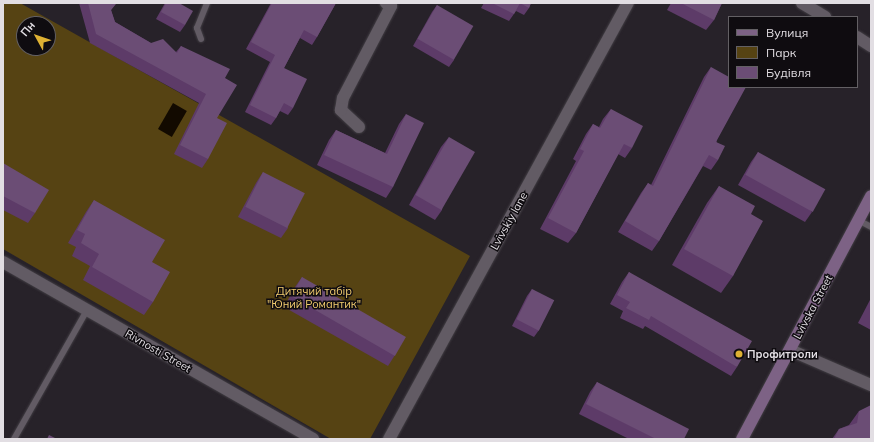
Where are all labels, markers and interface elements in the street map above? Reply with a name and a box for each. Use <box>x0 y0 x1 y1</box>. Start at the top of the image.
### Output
north arrow <box>16 16 56 56</box>
legend <box>728 16 858 88</box>
text: Пн <box>17 19 38 39</box>
text: Вулиця <box>766 25 808 40</box>
text: Парк <box>766 45 796 60</box>
text: Будівля <box>766 65 811 80</box>
street label: Lvivskiy lane <box>488 190 530 252</box>
street label: Lvivska Street <box>791 273 835 341</box>
park label: Дитячий табір "Юний Романтик" <box>267 285 361 311</box>
street label: Rivnosti Street <box>123 327 193 375</box>
place label: Профитроли <box>747 347 818 361</box>
marker: Профитроли <box>734 349 744 359</box>

